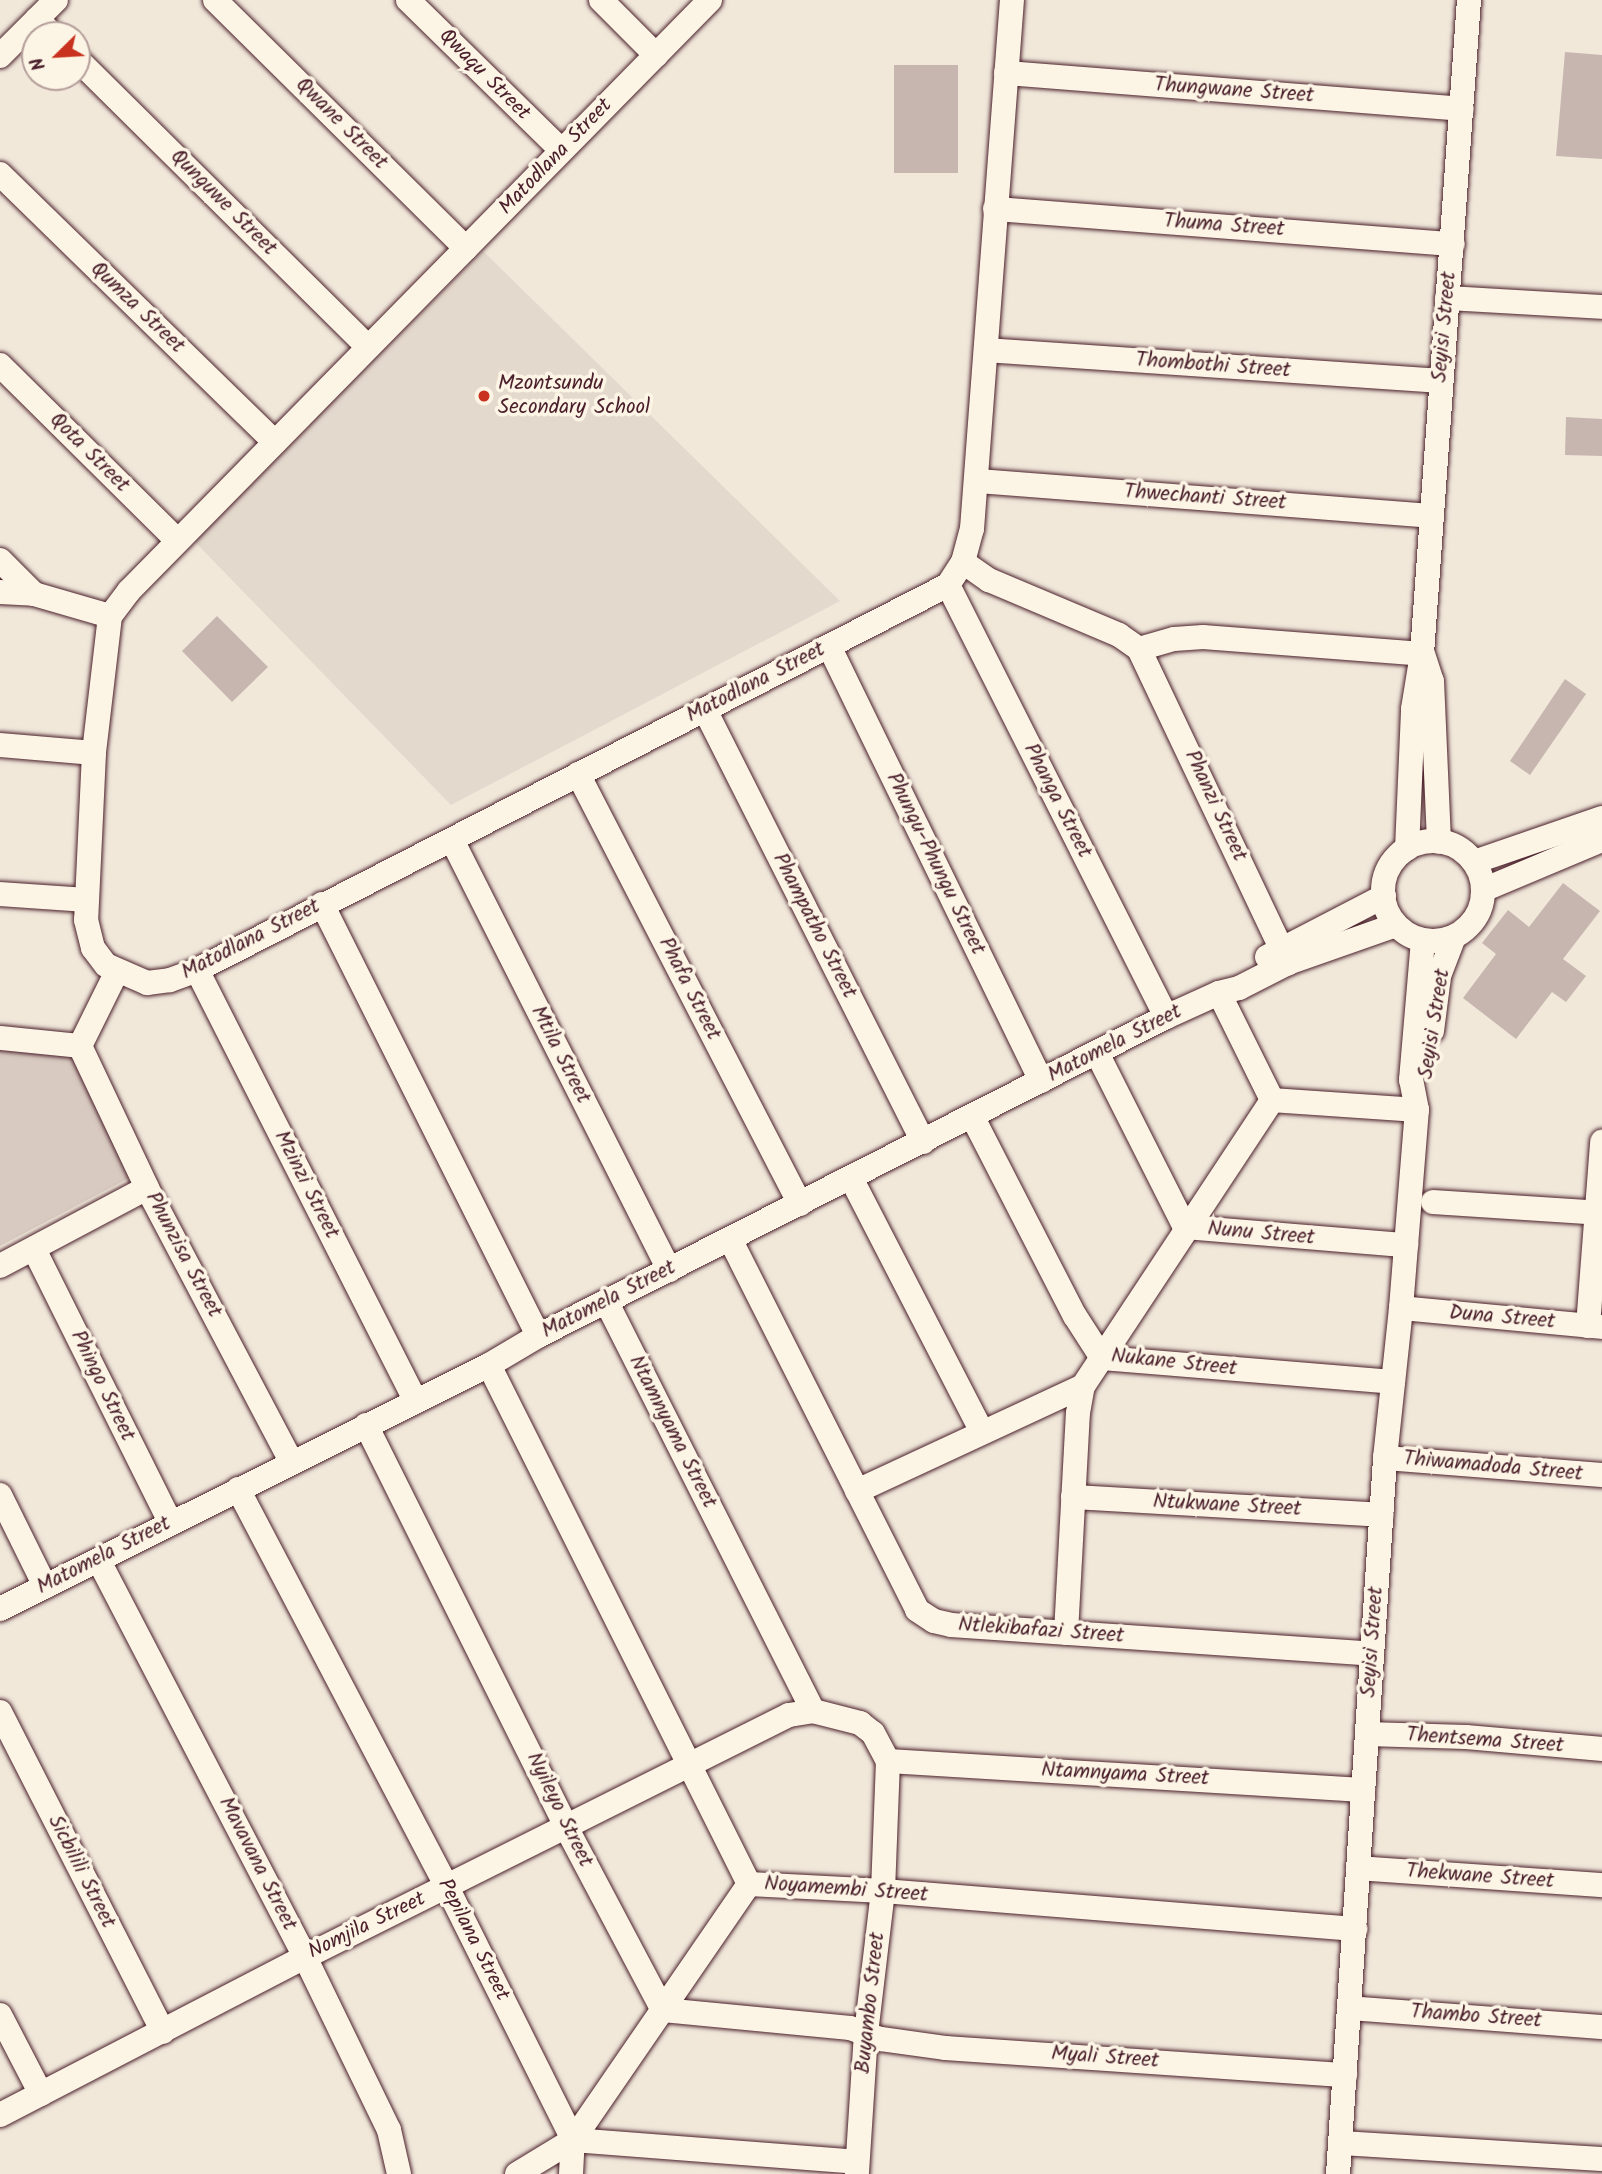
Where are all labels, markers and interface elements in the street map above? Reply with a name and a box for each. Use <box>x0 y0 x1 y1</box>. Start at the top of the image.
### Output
north arrow <box>21 21 91 91</box>
street label: Qwaqu Street <box>433 24 535 126</box>
text: N <box>22 52 55 75</box>
street label: Qwane Street <box>290 73 392 175</box>
street label: Thungwane Street <box>1153 73 1315 109</box>
street label: Matodlana Street <box>494 93 618 221</box>
street label: Qunguwe Street <box>165 145 281 261</box>
street label: Thuma Street <box>1163 209 1285 243</box>
street label: Qumza Street <box>85 257 189 359</box>
street label: Seyisi Street <box>1428 271 1462 383</box>
street label: Thombothi Street <box>1135 348 1291 384</box>
place label: Mzontsundu Secondary School <box>498 371 650 421</box>
marker: Mzontsundu Secondary School <box>476 388 492 404</box>
street label: Qota Street <box>44 408 134 498</box>
street label: Thwechanti Street <box>1123 480 1287 516</box>
street label: Matodlana Street <box>682 637 830 729</box>
street label: Phanga Street <box>1017 740 1097 862</box>
street label: Phanzi Street <box>1178 746 1252 866</box>
street label: Phungu-Phungu Street <box>880 769 990 959</box>
street label: Phampatho Street <box>767 849 861 1003</box>
street label: Matodlana Street <box>177 894 325 986</box>
street label: Phafa Street <box>652 933 726 1045</box>
street label: Seyisi Street <box>1414 967 1456 1081</box>
street label: Matomela Street <box>1044 999 1186 1089</box>
street label: Mtila Street <box>525 1002 595 1108</box>
street label: Mzinzi Street <box>268 1127 344 1243</box>
street label: Phunzisa Street <box>139 1188 227 1322</box>
street label: Nunu Street <box>1206 1217 1316 1251</box>
street label: Matomela Street <box>538 1255 680 1345</box>
street label: Duna Street <box>1448 1301 1556 1335</box>
street label: Phingo Street <box>64 1327 140 1445</box>
street label: Nukane Street <box>1110 1344 1238 1382</box>
street label: Ntamnyama Street <box>623 1351 721 1513</box>
street label: Thiwamadoda Street <box>1402 1447 1584 1487</box>
street label: Ntukwane Street <box>1152 1490 1302 1522</box>
street label: Matomela Street <box>33 1511 175 1601</box>
street label: Seyisi Street <box>1357 1586 1389 1698</box>
street label: Ntlekibafazi Street <box>957 1613 1125 1649</box>
street label: Thentsema Street <box>1405 1723 1565 1759</box>
street label: Nyileyo Street <box>520 1748 598 1872</box>
street label: Ntamnyama Street <box>1040 1758 1210 1792</box>
street label: Mavavana Street <box>213 1793 301 1935</box>
street label: Sicbilili Street <box>42 1811 120 1933</box>
street label: Thekwane Street <box>1405 1859 1555 1895</box>
street label: Noyamembi Street <box>763 1872 929 1908</box>
street label: Pepilana Street <box>431 1875 515 2005</box>
street label: Nomjila Street <box>304 1887 430 1965</box>
street label: Buyambo Street <box>851 1931 891 2075</box>
street label: Thambo Street <box>1410 2000 1542 2034</box>
street label: Myali Street <box>1050 2042 1160 2074</box>

